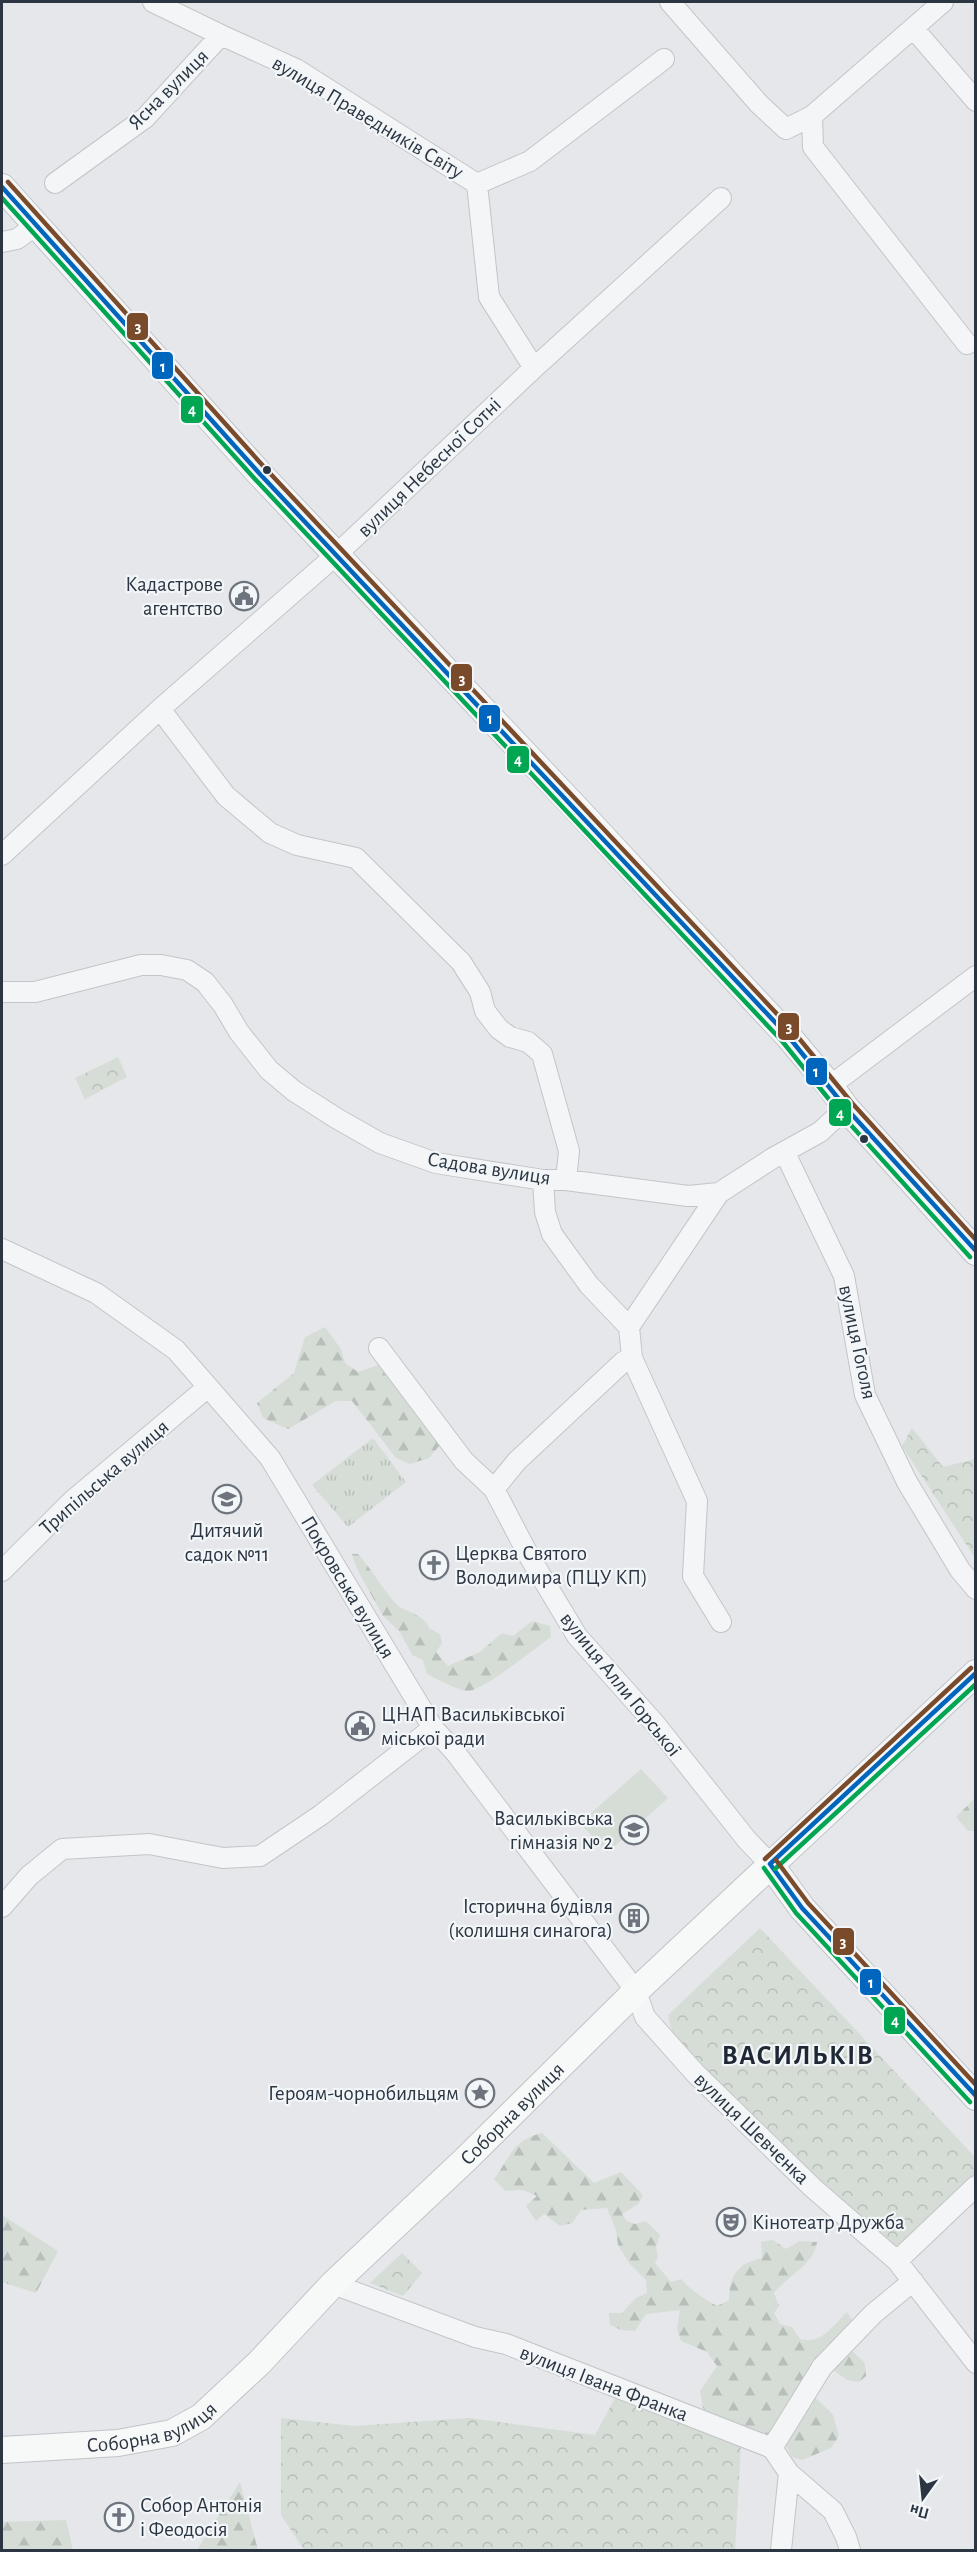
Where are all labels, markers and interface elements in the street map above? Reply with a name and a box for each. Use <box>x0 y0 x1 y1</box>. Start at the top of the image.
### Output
street label: Ясна вулиця <box>124 45 213 134</box>
street label: вулиця Праведників Світу <box>269 52 467 183</box>
line badge: 3 <box>126 312 149 341</box>
text: 3 <box>135 319 142 335</box>
line badge: 1 <box>151 351 174 380</box>
text: 1 <box>160 359 166 375</box>
street label: вулиця Небесної Сотні <box>354 394 505 541</box>
line badge: 4 <box>180 395 204 424</box>
text: 4 <box>188 402 196 418</box>
unlabelled marker <box>261 464 273 476</box>
place label: Кадастрове агентство <box>125 574 223 619</box>
public building icon: Кадастрове агентство <box>228 580 260 612</box>
line badge: 3 <box>450 663 473 692</box>
text: 3 <box>459 671 466 687</box>
line badge: 1 <box>478 704 501 733</box>
text: 1 <box>487 711 493 727</box>
line badge: 4 <box>506 745 530 774</box>
text: 4 <box>514 752 522 768</box>
line badge: 3 <box>777 1012 800 1041</box>
text: 3 <box>786 1019 793 1035</box>
line badge: 1 <box>805 1057 828 1086</box>
text: 1 <box>813 1064 819 1080</box>
line badge: 4 <box>828 1098 852 1127</box>
text: 4 <box>836 1106 844 1122</box>
unlabelled marker <box>858 1133 870 1145</box>
street label: Садова вулиця <box>426 1148 552 1189</box>
street label: вулиця Гоголя <box>835 1283 880 1401</box>
street label: Трипільська вулиця <box>36 1416 173 1539</box>
school or university icon: Дитячий садок №11 <box>211 1483 243 1515</box>
street label: Покровська вулиця <box>297 1512 398 1662</box>
place label: Дитячий садок №11 <box>185 1520 269 1565</box>
place label: Церква Святого Володимира (ПЦУ КП) <box>455 1543 648 1588</box>
church icon: Церква Святого Володимира (ПЦУ КП) <box>418 1549 450 1581</box>
street label: вулиця Алли Горської <box>556 1608 685 1760</box>
place label: ЦНАП Васильківської міської ради <box>381 1704 565 1749</box>
public building icon: ЦНАП Васильківської міської ради <box>344 1710 376 1742</box>
place label: Васильківська гімназія № 2 <box>494 1808 613 1853</box>
school or university icon: Васильківська гімназія № 2 <box>618 1814 650 1846</box>
place label: Історична будівля (колишня синагога) <box>448 1896 613 1941</box>
building icon: Історична будівля (колишня синагога) <box>618 1902 650 1934</box>
line badge: 3 <box>832 1927 855 1956</box>
text: 3 <box>840 1934 847 1950</box>
line badge: 1 <box>859 1968 882 1996</box>
text: 1 <box>868 1975 874 1991</box>
line badge: 4 <box>883 2006 906 2035</box>
text: 4 <box>891 2013 899 2029</box>
district label: ВАСИЛЬКІВ <box>722 2042 874 2069</box>
street label: Соборна вулиця <box>456 2058 568 2169</box>
street label: вулиця Шевченка <box>690 2068 813 2189</box>
place icon: Героям-чорнобильцям <box>464 2077 496 2109</box>
place label: Героям-чорнобильцям <box>268 2083 459 2104</box>
theatre icon: Кінотеатр Дружба <box>715 2206 747 2238</box>
place label: Кінотеатр Дружба <box>752 2212 905 2233</box>
street label: вулиця Івана Франка <box>517 2342 691 2425</box>
street label: Соборна вулиця <box>86 2398 221 2456</box>
north arrow <box>893 2468 953 2528</box>
place label: Собор Антонія і Феодосія <box>140 2495 262 2540</box>
church icon: Собор Антонія і Феодосія <box>103 2501 135 2533</box>
text: Пн <box>908 2501 931 2522</box>

